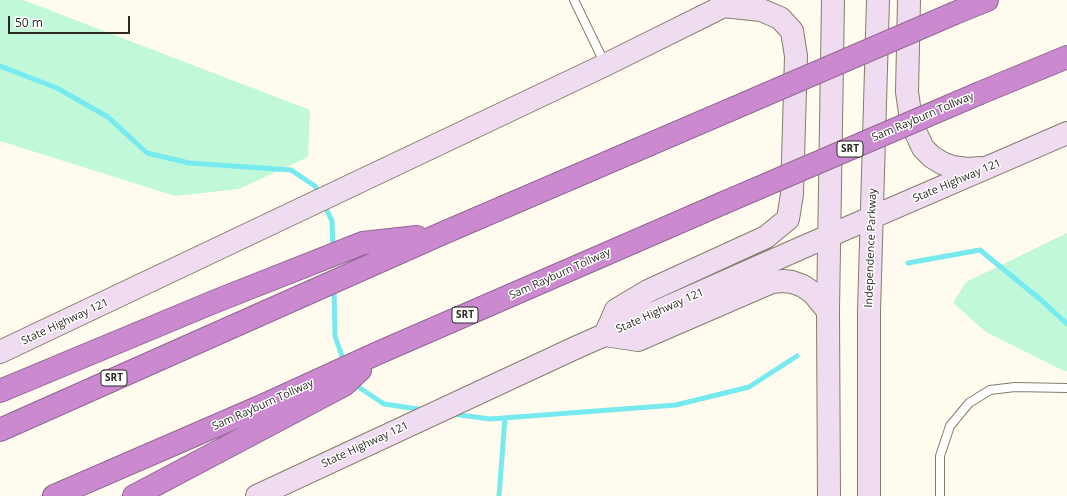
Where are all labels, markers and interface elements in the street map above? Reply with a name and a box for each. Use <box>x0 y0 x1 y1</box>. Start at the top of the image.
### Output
scale bar <box>10 8 132 34</box>
text: 50 m <box>15 14 43 31</box>
street label: Sam Rayburn Tollway <box>870 90 976 144</box>
road number: SRT <box>837 141 863 157</box>
street label: State Highway 121 <box>911 156 1003 206</box>
street label: Independence Parkway <box>862 188 880 308</box>
street label: Sam Rayburn Tollway <box>507 246 613 302</box>
street label: State Highway 121 <box>614 286 706 336</box>
street label: State Highway 121 <box>19 296 111 348</box>
road number: SRT <box>452 307 478 323</box>
road number: SRT <box>101 370 127 386</box>
street label: Sam Rayburn Tollway <box>210 377 316 433</box>
street label: State Highway 121 <box>319 419 411 471</box>

